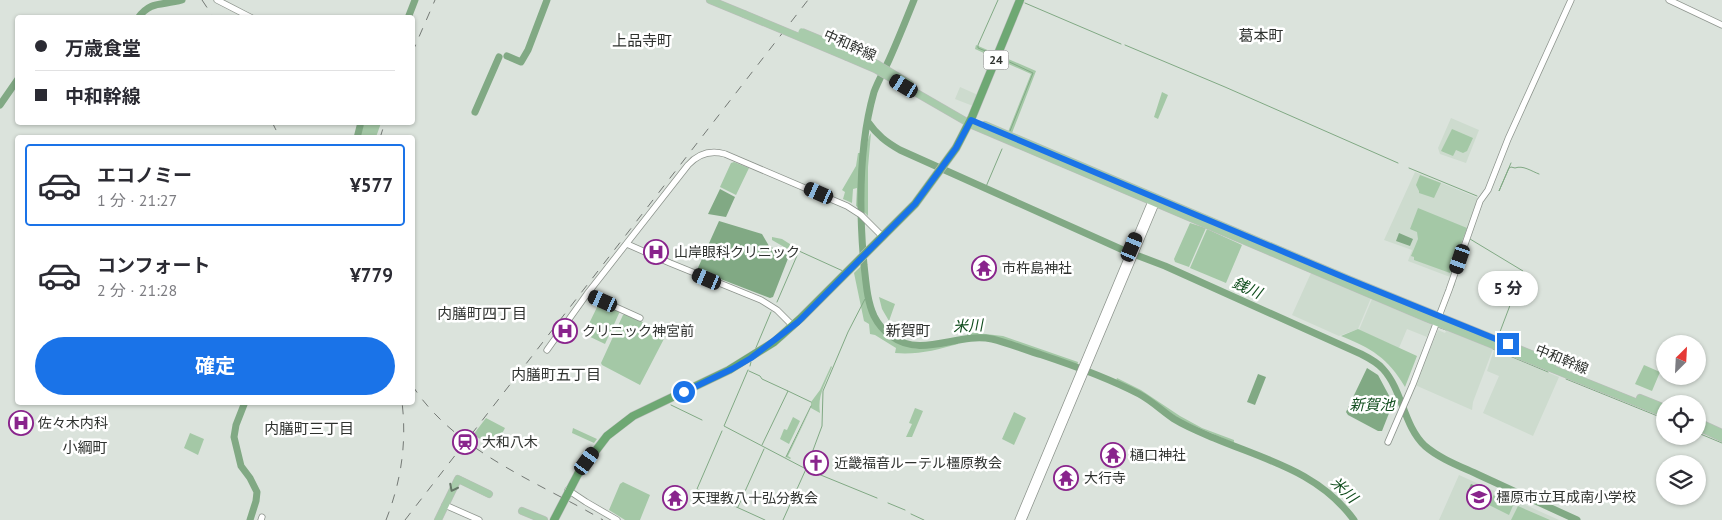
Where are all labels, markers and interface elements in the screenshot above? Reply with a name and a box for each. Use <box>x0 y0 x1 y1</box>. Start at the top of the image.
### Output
street label: 中和幹線 <box>821 25 879 65</box>
district label: 葛本町 <box>1238 26 1284 45</box>
district label: 上品寺町 <box>612 31 672 50</box>
text: 万歳食堂 <box>65 36 141 60</box>
road number: 24 <box>984 50 1008 70</box>
car <box>887 72 920 100</box>
text: 中和幹線 <box>65 84 141 108</box>
icon: car <box>37 163 82 208</box>
text: エコノミー <box>97 163 192 187</box>
text: ¥577 <box>350 173 393 197</box>
car <box>802 180 835 206</box>
text: 1 分 · 21:27 <box>97 190 177 210</box>
car <box>1119 230 1144 264</box>
hospital icon: 山岸眼科クリニック <box>643 239 669 265</box>
car <box>1448 242 1471 276</box>
place label: 山岸眼科クリニック <box>674 243 800 261</box>
icon: car <box>37 253 82 298</box>
text: コンフォート <box>97 253 210 277</box>
temple icon: 市杵島神社 <box>971 255 997 281</box>
place label: 市杵島神社 <box>1002 259 1072 277</box>
text: ¥779 <box>350 263 393 287</box>
car <box>690 266 723 292</box>
callout: 5 分 <box>1478 272 1538 306</box>
water label: 銭川 <box>1230 273 1267 303</box>
text: 5 分 <box>1493 278 1523 298</box>
text: 2 分 · 21:28 <box>97 280 177 300</box>
car <box>586 288 619 314</box>
district label: 内膳町四丁目 <box>437 304 527 323</box>
water label: 米川 <box>952 315 985 336</box>
hospital icon: クリニック神宮前 <box>552 318 578 344</box>
district label: 新賀町 <box>885 321 931 340</box>
place label: クリニック神宮前 <box>582 322 694 340</box>
route end <box>1497 333 1519 355</box>
north arrow <box>1656 335 1706 385</box>
map controls <box>1656 335 1706 505</box>
button: 確定 <box>35 337 395 395</box>
street label: 中和幹線 <box>1533 340 1591 378</box>
district label: 内膳町五丁目 <box>511 365 601 384</box>
route start <box>673 381 695 403</box>
water label: 新賀池 <box>1349 395 1396 414</box>
button: locate <box>1656 395 1706 445</box>
hospital icon: 佐々木内科 <box>8 410 34 436</box>
place label: 佐々木内科 <box>38 414 108 432</box>
district label: 内膳町三丁目 <box>264 419 354 438</box>
station icon: 大和八木 <box>452 429 478 455</box>
place label: 大和八木 <box>482 433 538 451</box>
district label: 小綱町 <box>62 438 108 457</box>
temple icon: 樋口神社 <box>1100 442 1126 468</box>
car <box>572 444 601 478</box>
place label: 樋口神社 <box>1130 446 1186 464</box>
church icon: 近畿福音ルーテル橿原教会 <box>803 450 829 476</box>
place label: 近畿福音ルーテル橿原教会 <box>834 454 1002 472</box>
button: layers <box>1656 455 1706 505</box>
temple icon: 大行寺 <box>1053 465 1079 491</box>
place label: 大行寺 <box>1084 469 1126 487</box>
water label: 米川 <box>1327 472 1363 508</box>
one-way arrow <box>449 483 459 492</box>
school or university icon: 橿原市立耳成南小学校 <box>1466 484 1492 510</box>
temple icon: 天理教八十弘分教会 <box>662 485 688 511</box>
place label: 橿原市立耳成南小学校 <box>1496 488 1636 506</box>
place label: 天理教八十弘分教会 <box>692 489 818 507</box>

